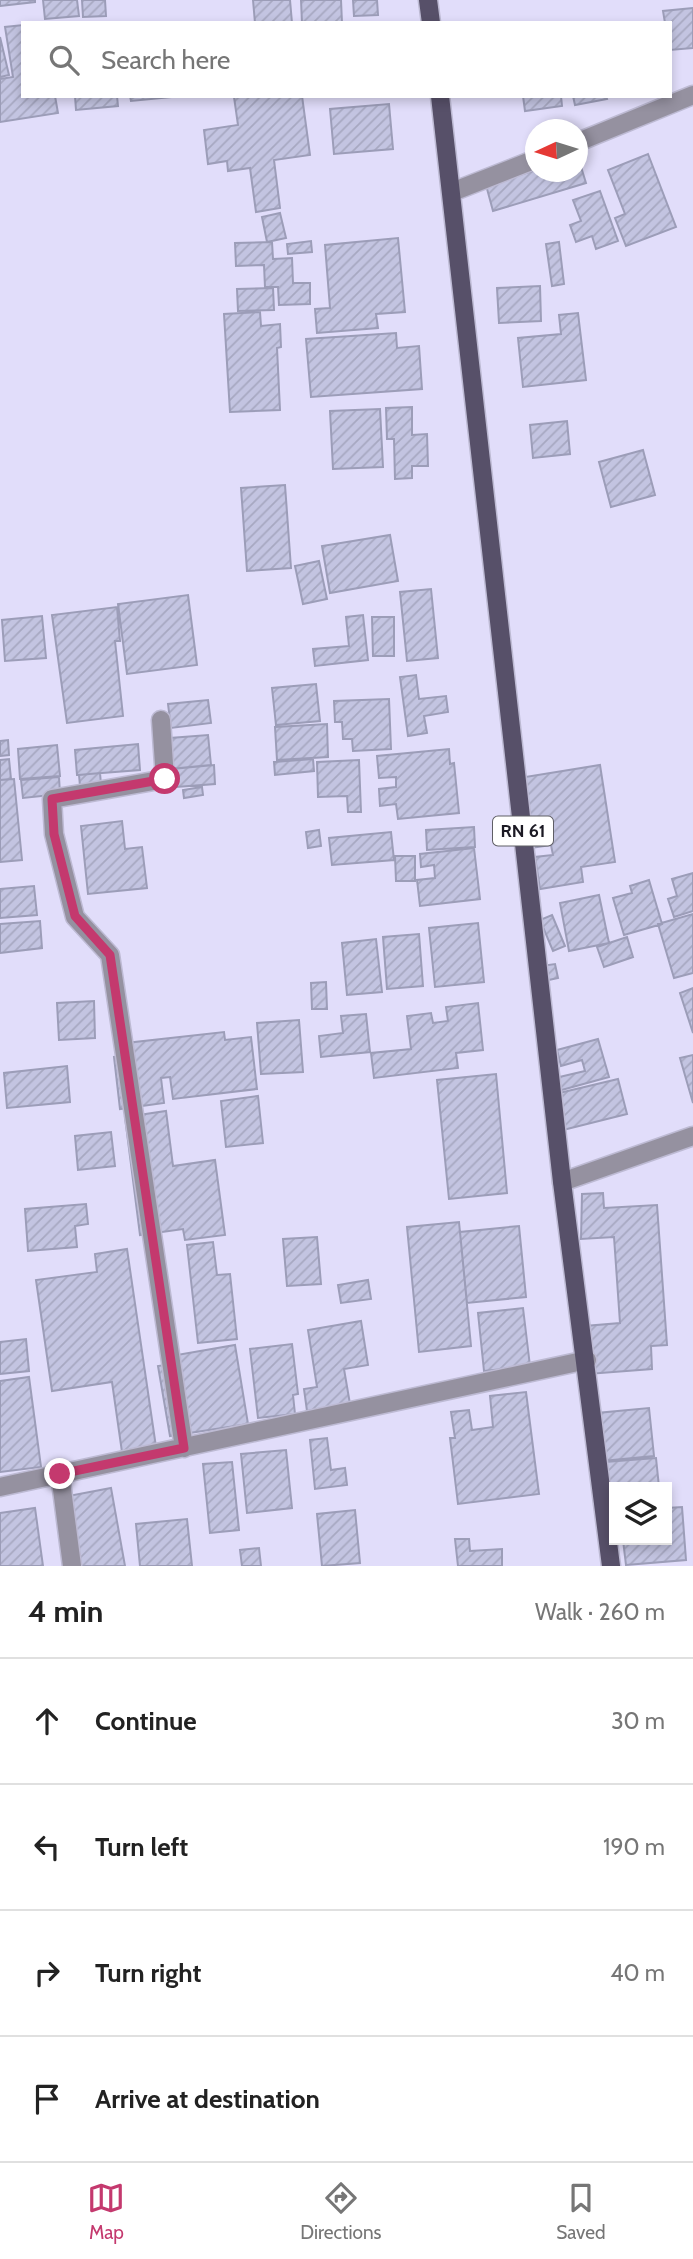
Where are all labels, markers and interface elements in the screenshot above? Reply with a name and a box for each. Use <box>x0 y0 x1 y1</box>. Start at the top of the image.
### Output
search box <box>21 21 672 98</box>
icon: search <box>45 41 83 79</box>
text: Search here <box>101 44 230 76</box>
north arrow <box>525 119 588 182</box>
route start <box>149 763 180 794</box>
road number: RN 61 <box>493 816 553 846</box>
route end <box>44 1458 75 1489</box>
map controls <box>609 1482 672 1545</box>
button: layers <box>609 1482 672 1545</box>
text: 4 min <box>28 1593 103 1630</box>
text: Walk · 260 m <box>535 1598 665 1626</box>
icon: ahead <box>28 1702 66 1740</box>
text: Continue <box>95 1705 197 1737</box>
text: 30 m <box>611 1707 665 1735</box>
icon: left <box>28 1828 66 1866</box>
text: Turn left <box>95 1831 188 1863</box>
text: 190 m <box>603 1833 665 1861</box>
icon: right <box>28 1954 66 1992</box>
text: Turn right <box>95 1957 201 1989</box>
text: 40 m <box>610 1959 665 1987</box>
icon: arrive <box>28 2080 66 2118</box>
text: Arrive at destination <box>95 2083 320 2115</box>
tab: Map <box>87 2179 125 2244</box>
tab: Directions <box>300 2179 381 2244</box>
tab: Saved <box>556 2179 606 2244</box>

